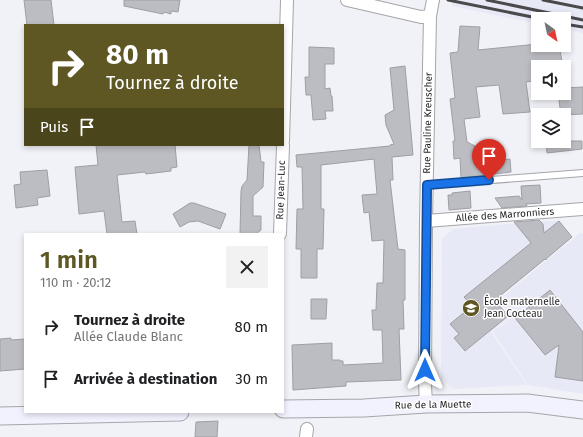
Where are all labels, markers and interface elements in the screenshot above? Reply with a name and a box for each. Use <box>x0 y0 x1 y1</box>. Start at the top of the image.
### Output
north arrow <box>531 12 571 52</box>
map controls <box>531 12 571 148</box>
text: 80 m <box>106 38 169 71</box>
icon: right <box>40 40 92 92</box>
button: sound <box>531 60 571 100</box>
text: Tournez à droite <box>106 72 238 94</box>
street label: Rue Pauline Kreuscher <box>421 72 435 174</box>
button: layers <box>531 108 571 148</box>
icon: arrive <box>76 116 98 138</box>
text: Puis <box>40 118 68 136</box>
pin <box>472 139 506 180</box>
icon: arrive <box>478 145 500 167</box>
street label: Rue Jean-Luc <box>274 160 288 220</box>
street label: Allée des Marronniers <box>455 206 555 224</box>
text: 1 min <box>40 246 98 274</box>
button: close <box>226 246 268 288</box>
text: 110 m · 20:12 <box>40 275 111 290</box>
place label: École maternelle Jean Cocteau <box>484 294 560 320</box>
school or university icon: École maternelle Jean Cocteau <box>461 298 481 318</box>
text: Tournez à droite <box>74 311 185 329</box>
icon: right <box>40 316 62 338</box>
text: 80 m <box>235 318 268 336</box>
text: Allée Claude Blanc <box>74 329 183 344</box>
position arrow <box>404 349 446 391</box>
icon: arrive <box>40 368 62 390</box>
text: Arrivée à destination <box>74 370 217 388</box>
text: 30 m <box>235 370 268 388</box>
street label: Rue de la Muette <box>395 398 471 412</box>

